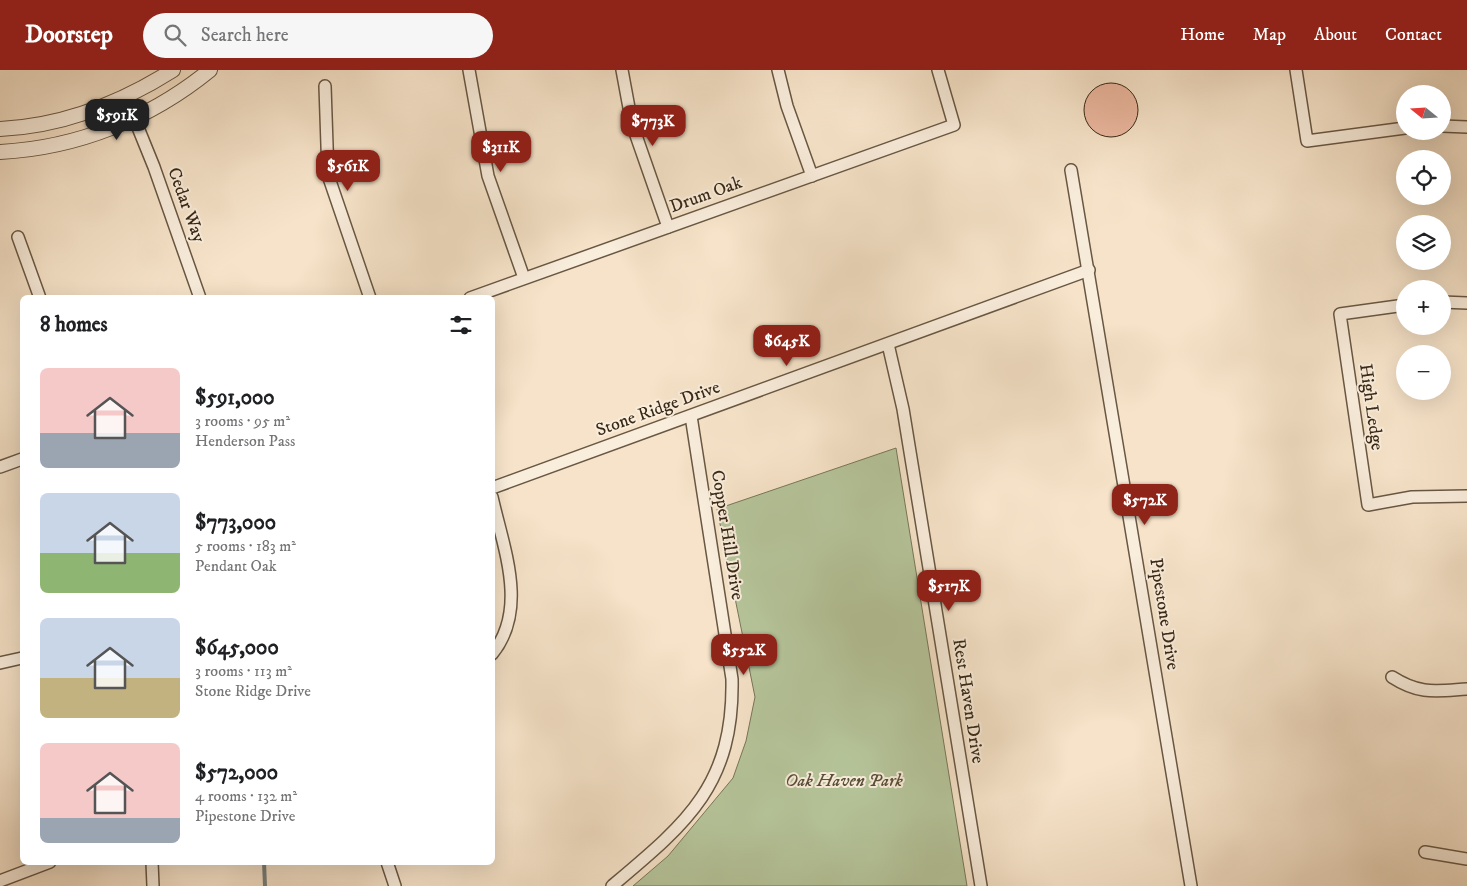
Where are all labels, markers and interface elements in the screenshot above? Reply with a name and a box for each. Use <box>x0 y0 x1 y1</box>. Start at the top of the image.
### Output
search box <box>143 13 493 58</box>
text: Doorstep <box>25 20 113 50</box>
icon: search <box>161 21 189 49</box>
text: Search here <box>201 24 289 47</box>
text: Home <box>1180 24 1225 46</box>
text: Map <box>1253 24 1286 46</box>
text: About <box>1314 24 1357 46</box>
text: Contact <box>1385 24 1442 46</box>
north arrow <box>1396 85 1451 140</box>
map controls <box>1396 85 1451 400</box>
pin: $591K <box>82 98 152 141</box>
pin: $773K <box>618 104 688 147</box>
text: $591K <box>96 105 138 125</box>
text: $773K <box>632 111 674 131</box>
pin: $311K <box>466 131 536 173</box>
text: $311K <box>482 137 520 157</box>
pin: $561K <box>313 150 383 192</box>
button: locate <box>1396 150 1451 205</box>
text: $561K <box>327 156 369 176</box>
street label: Cedar Way <box>162 165 210 246</box>
street label: Drum Oak <box>667 172 745 218</box>
button: layers <box>1396 215 1451 270</box>
button: + <box>1396 280 1451 335</box>
icon: filters <box>447 311 475 339</box>
text: 8 homes <box>40 312 108 338</box>
pin: $645K <box>752 324 822 367</box>
text: $645K <box>764 331 810 351</box>
button: − <box>1396 345 1451 400</box>
street label: High Ledge <box>1354 362 1388 452</box>
street label: Stone Ridge Drive <box>593 376 723 442</box>
text: $591,000 <box>195 385 275 411</box>
icon: home <box>80 388 140 448</box>
text: 3 rooms · 95 m² <box>195 411 290 431</box>
text: Henderson Pass <box>195 431 295 451</box>
street label: Copper Hill Drive <box>706 468 748 602</box>
pin: $572K <box>1110 484 1180 526</box>
text: $572K <box>1123 490 1167 510</box>
text: $773,000 <box>195 510 276 536</box>
icon: home <box>80 513 140 573</box>
text: 5 rooms · 183 m² <box>195 536 296 556</box>
text: Pendant Oak <box>195 556 277 576</box>
street label: Pipestone Drive <box>1144 557 1184 671</box>
pin: $517K <box>914 570 984 612</box>
text: $517K <box>928 576 970 596</box>
pin: $552K <box>709 634 779 676</box>
text: $645,000 <box>195 635 279 661</box>
street label: Rest Haven Drive <box>947 637 989 765</box>
icon: home <box>80 638 140 698</box>
text: $552K <box>722 640 766 660</box>
text: 3 rooms · 113 m² <box>195 661 292 681</box>
text: Stone Ridge Drive <box>195 681 311 701</box>
text: $572,000 <box>195 760 278 786</box>
icon: home <box>80 763 140 823</box>
park label: Oak Haven Park <box>785 770 903 792</box>
text: 4 rooms · 132 m² <box>195 786 297 806</box>
text: Pipestone Drive <box>195 806 295 826</box>

